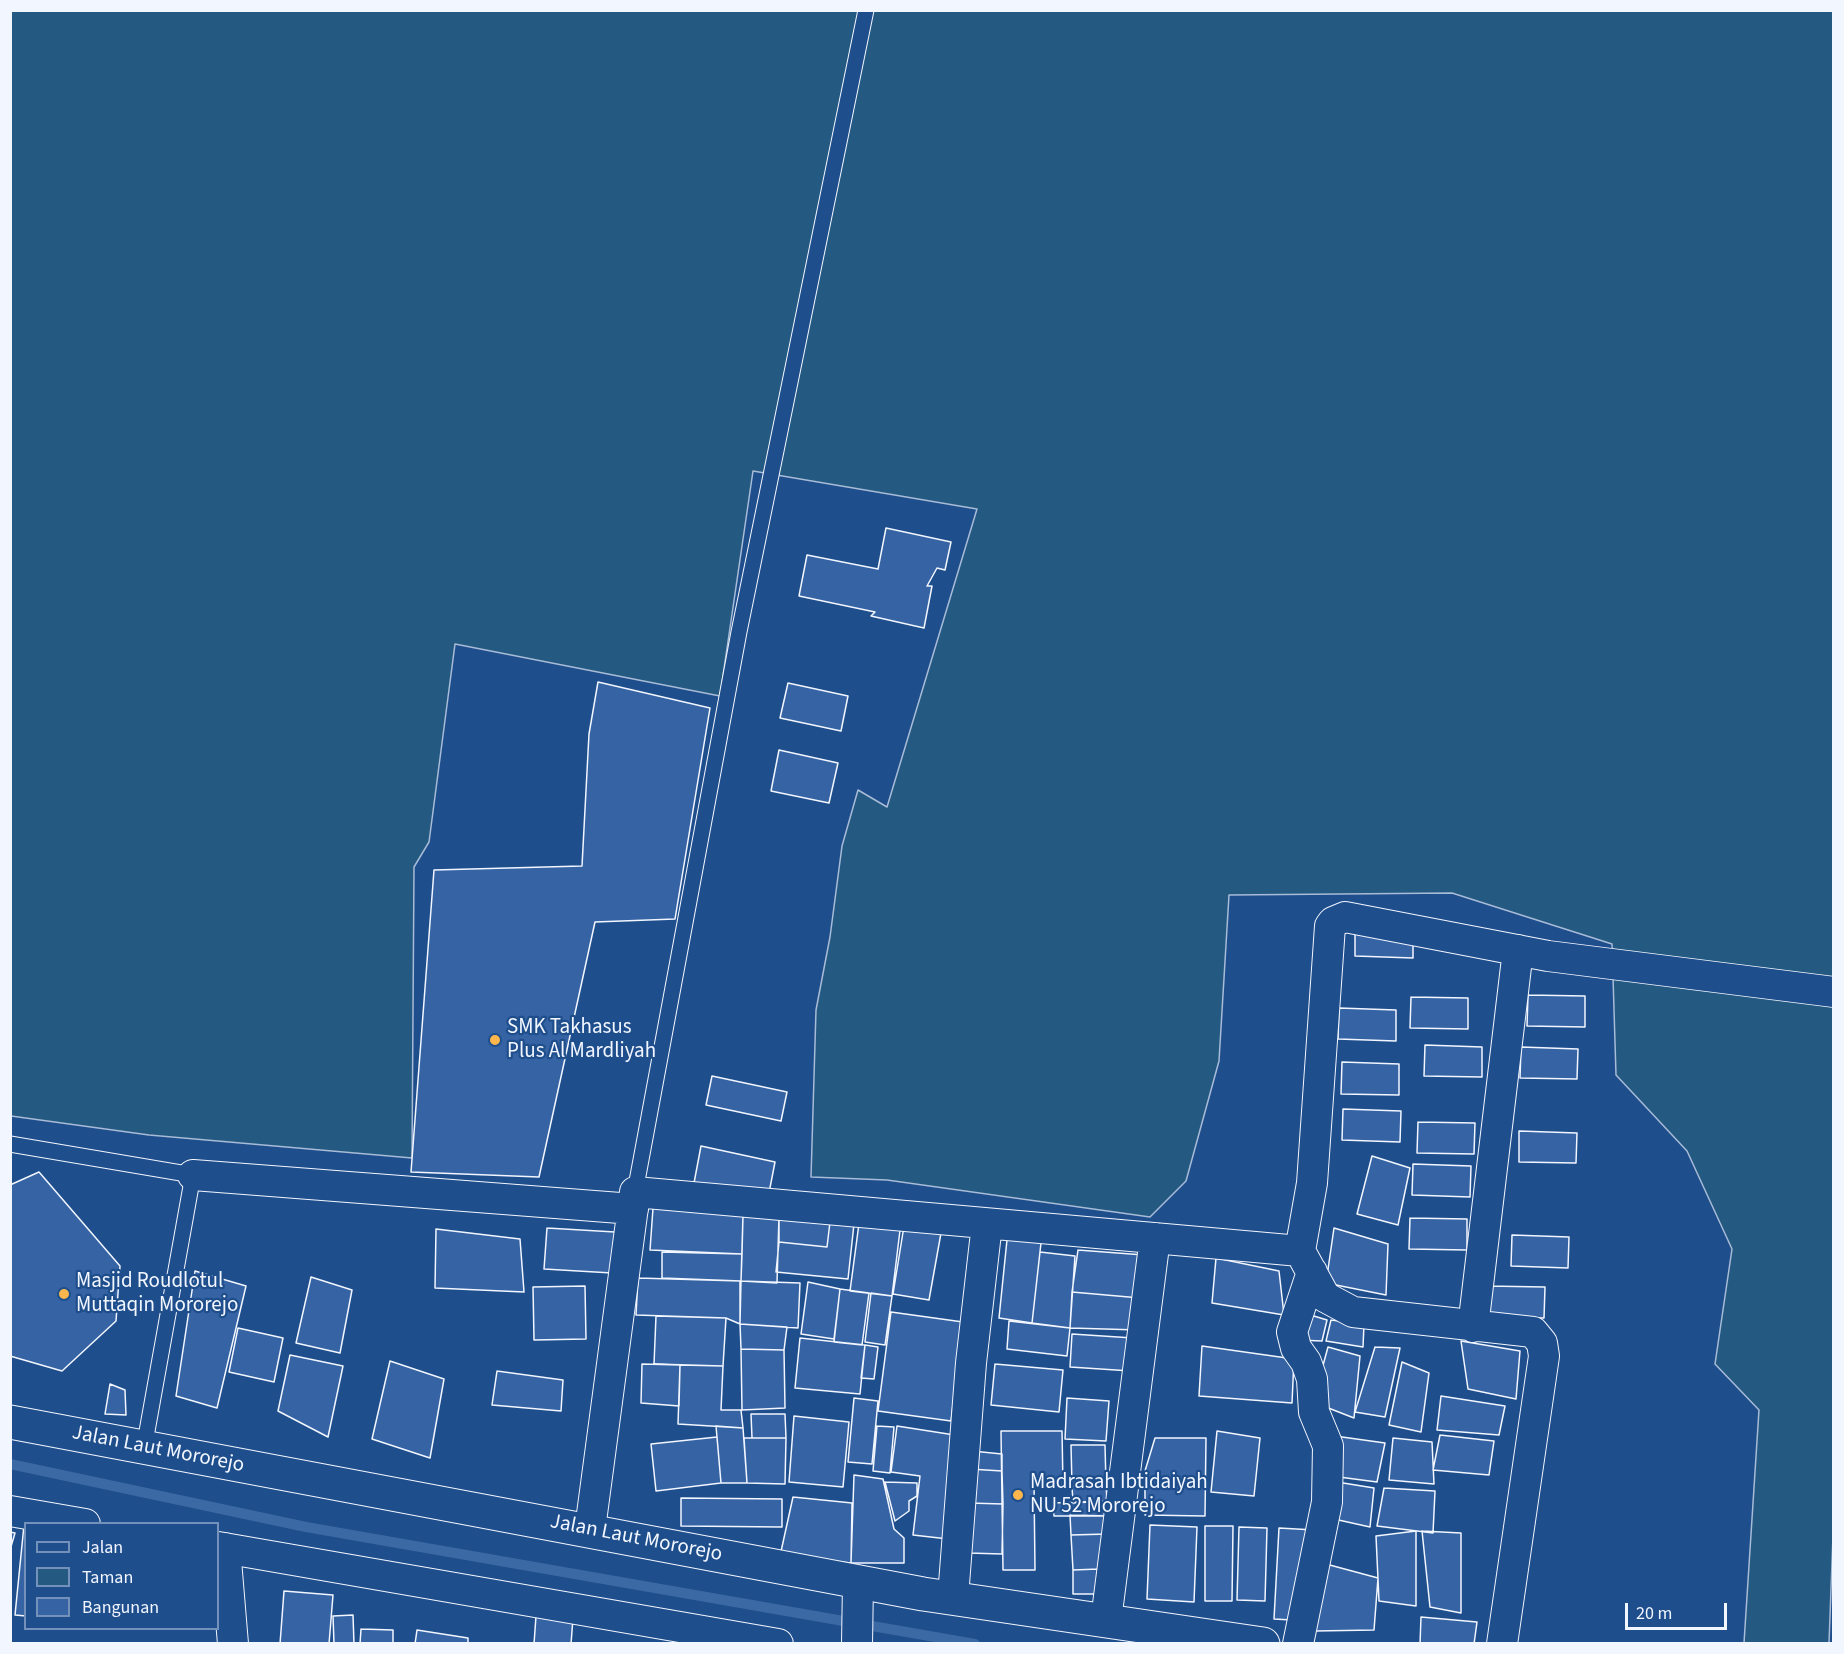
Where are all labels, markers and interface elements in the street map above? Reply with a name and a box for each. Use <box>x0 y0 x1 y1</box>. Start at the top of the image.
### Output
place label: SMK Takhasus Plus Al Mardliyah <box>507 1015 656 1065</box>
marker: SMK Takhasus Plus Al Mardliyah <box>488 1033 502 1047</box>
place label: Masjid Roudlotul Muttaqin Mororejo <box>76 1269 238 1319</box>
marker: Masjid Roudlotul Muttaqin Mororejo <box>57 1287 71 1301</box>
street label: Jalan Laut Mororejo <box>70 1421 246 1479</box>
place label: Madrasah Ibtidaiyah NU 52 Mororejo <box>1030 1470 1208 1520</box>
marker: Madrasah Ibtidaiyah NU 52 Mororejo <box>1011 1488 1025 1502</box>
street label: Jalan Laut Mororejo <box>548 1510 724 1568</box>
legend <box>24 1522 219 1630</box>
text: Jalan <box>82 1535 123 1560</box>
text: Taman <box>82 1565 133 1590</box>
scale bar <box>1628 1591 1730 1629</box>
text: Bangunan <box>82 1595 159 1620</box>
text: 20 m <box>1636 1601 1672 1626</box>

